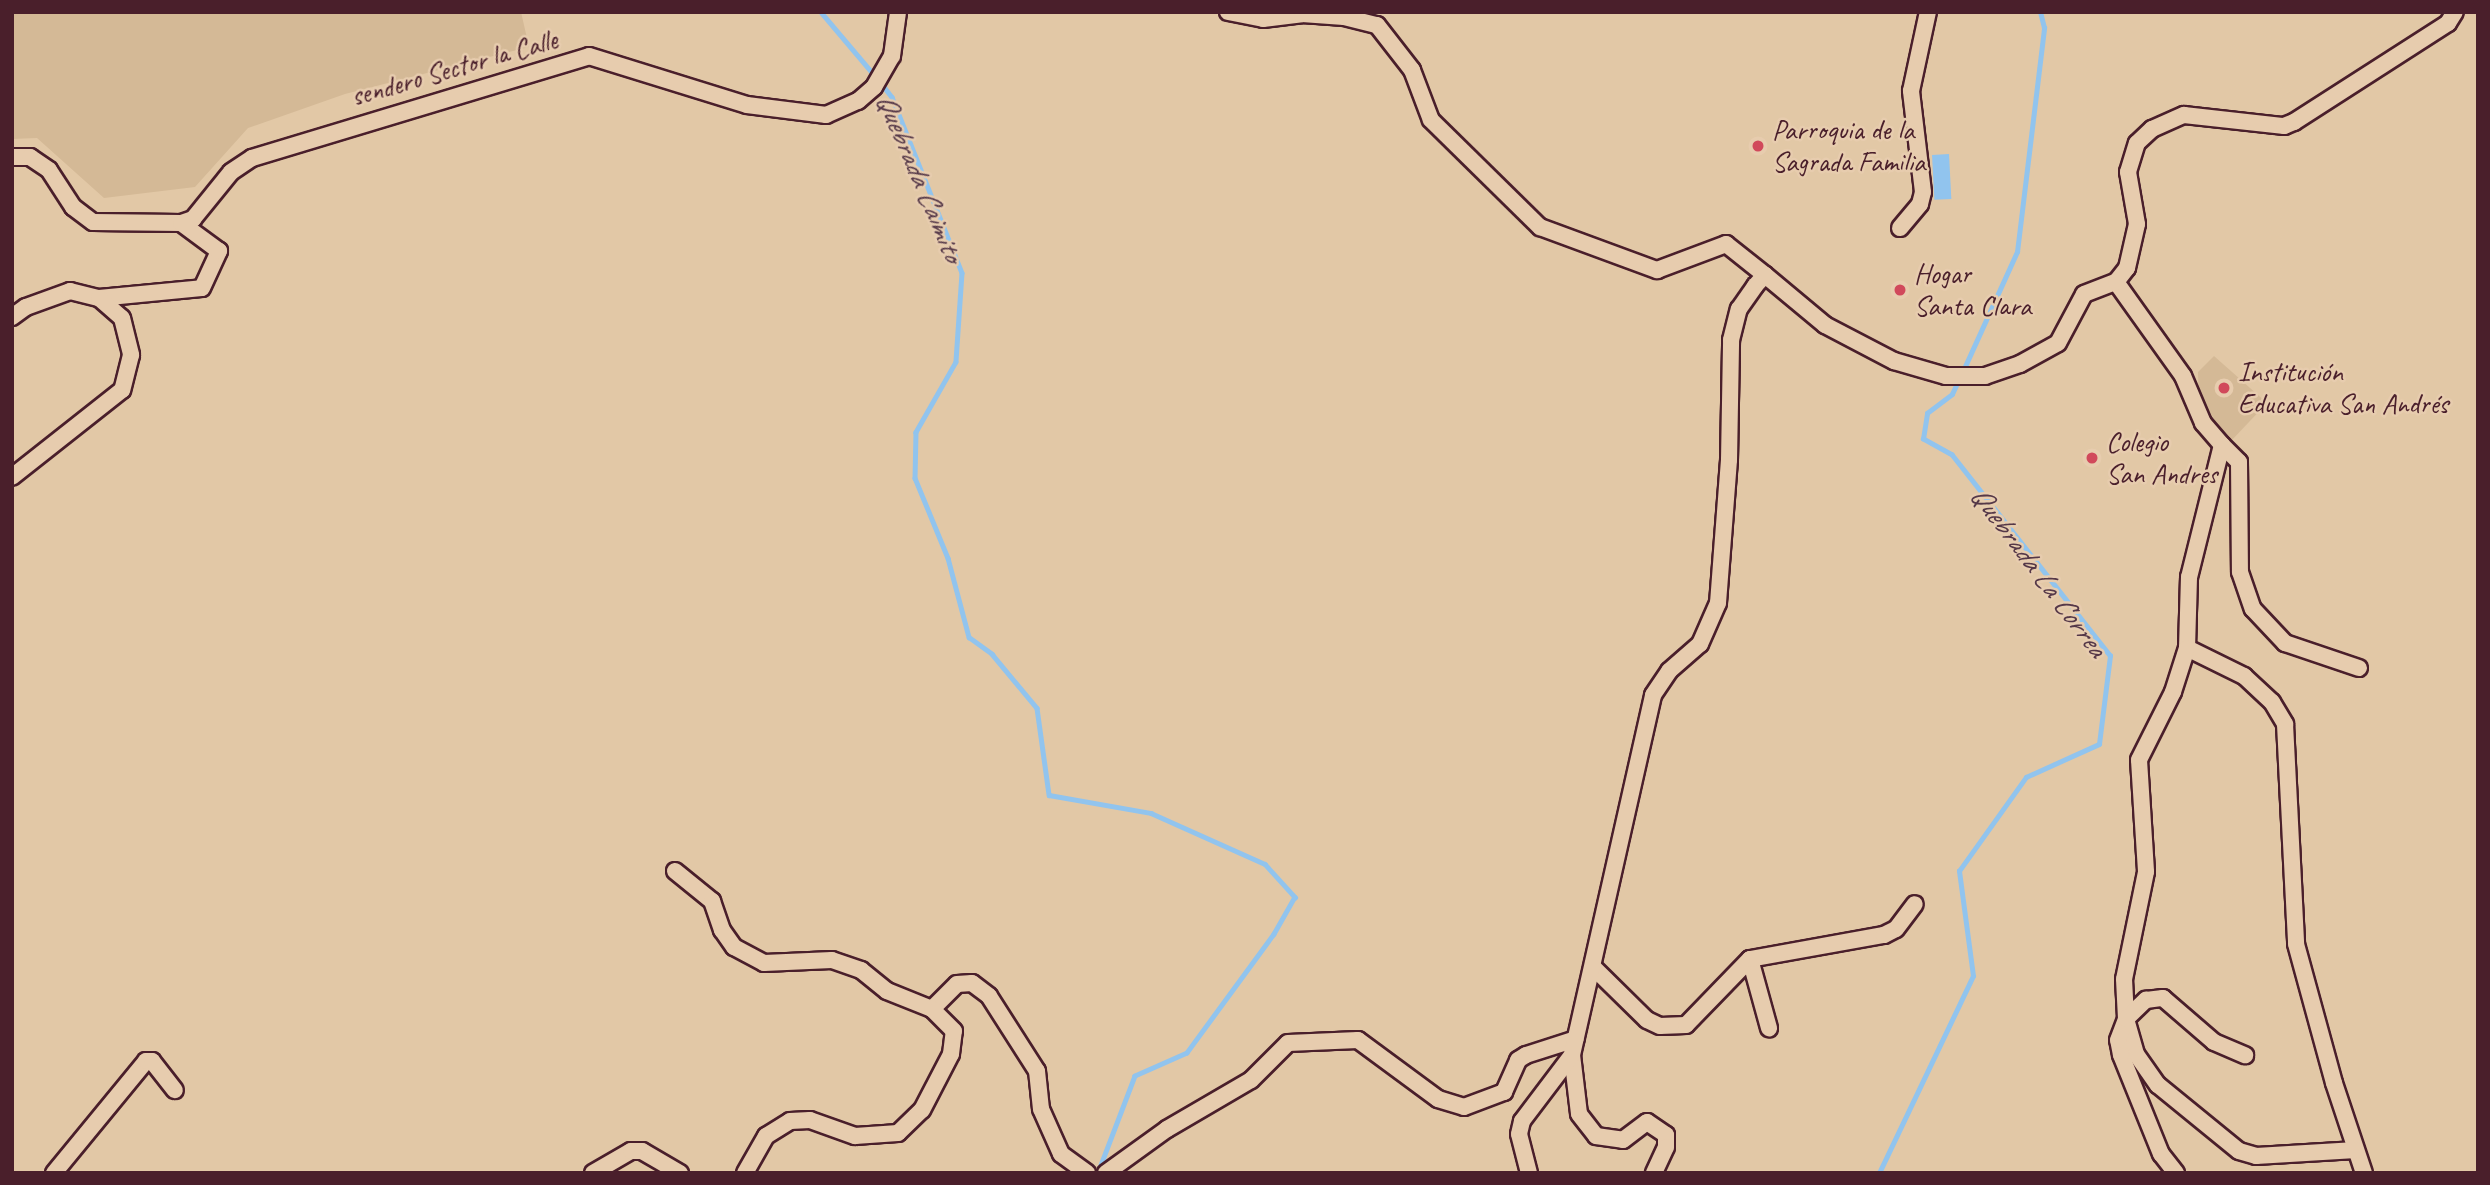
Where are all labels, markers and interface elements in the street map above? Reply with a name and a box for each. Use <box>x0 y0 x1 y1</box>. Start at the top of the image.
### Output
street label: sendero Sector la Calle <box>347 22 561 114</box>
water label: Quebrada Caimito <box>868 87 972 267</box>
place label: Parroquia de la Sagrada Familia <box>1772 113 1925 179</box>
marker: Parroquia de la Sagrada Familia <box>1750 138 1766 154</box>
place label: Hogar Santa Clara <box>1914 257 2031 323</box>
marker: Hogar Santa Clara <box>1892 282 1908 298</box>
place label: Institución Educativa San Andrés <box>2238 355 2449 421</box>
marker: Institución Educativa San Andrés <box>2216 380 2232 396</box>
place label: Colegio San Andres <box>2106 425 2217 491</box>
marker: Colegio San Andres <box>2084 450 2100 466</box>
water label: Quebrada La Correa <box>1963 478 2115 664</box>

